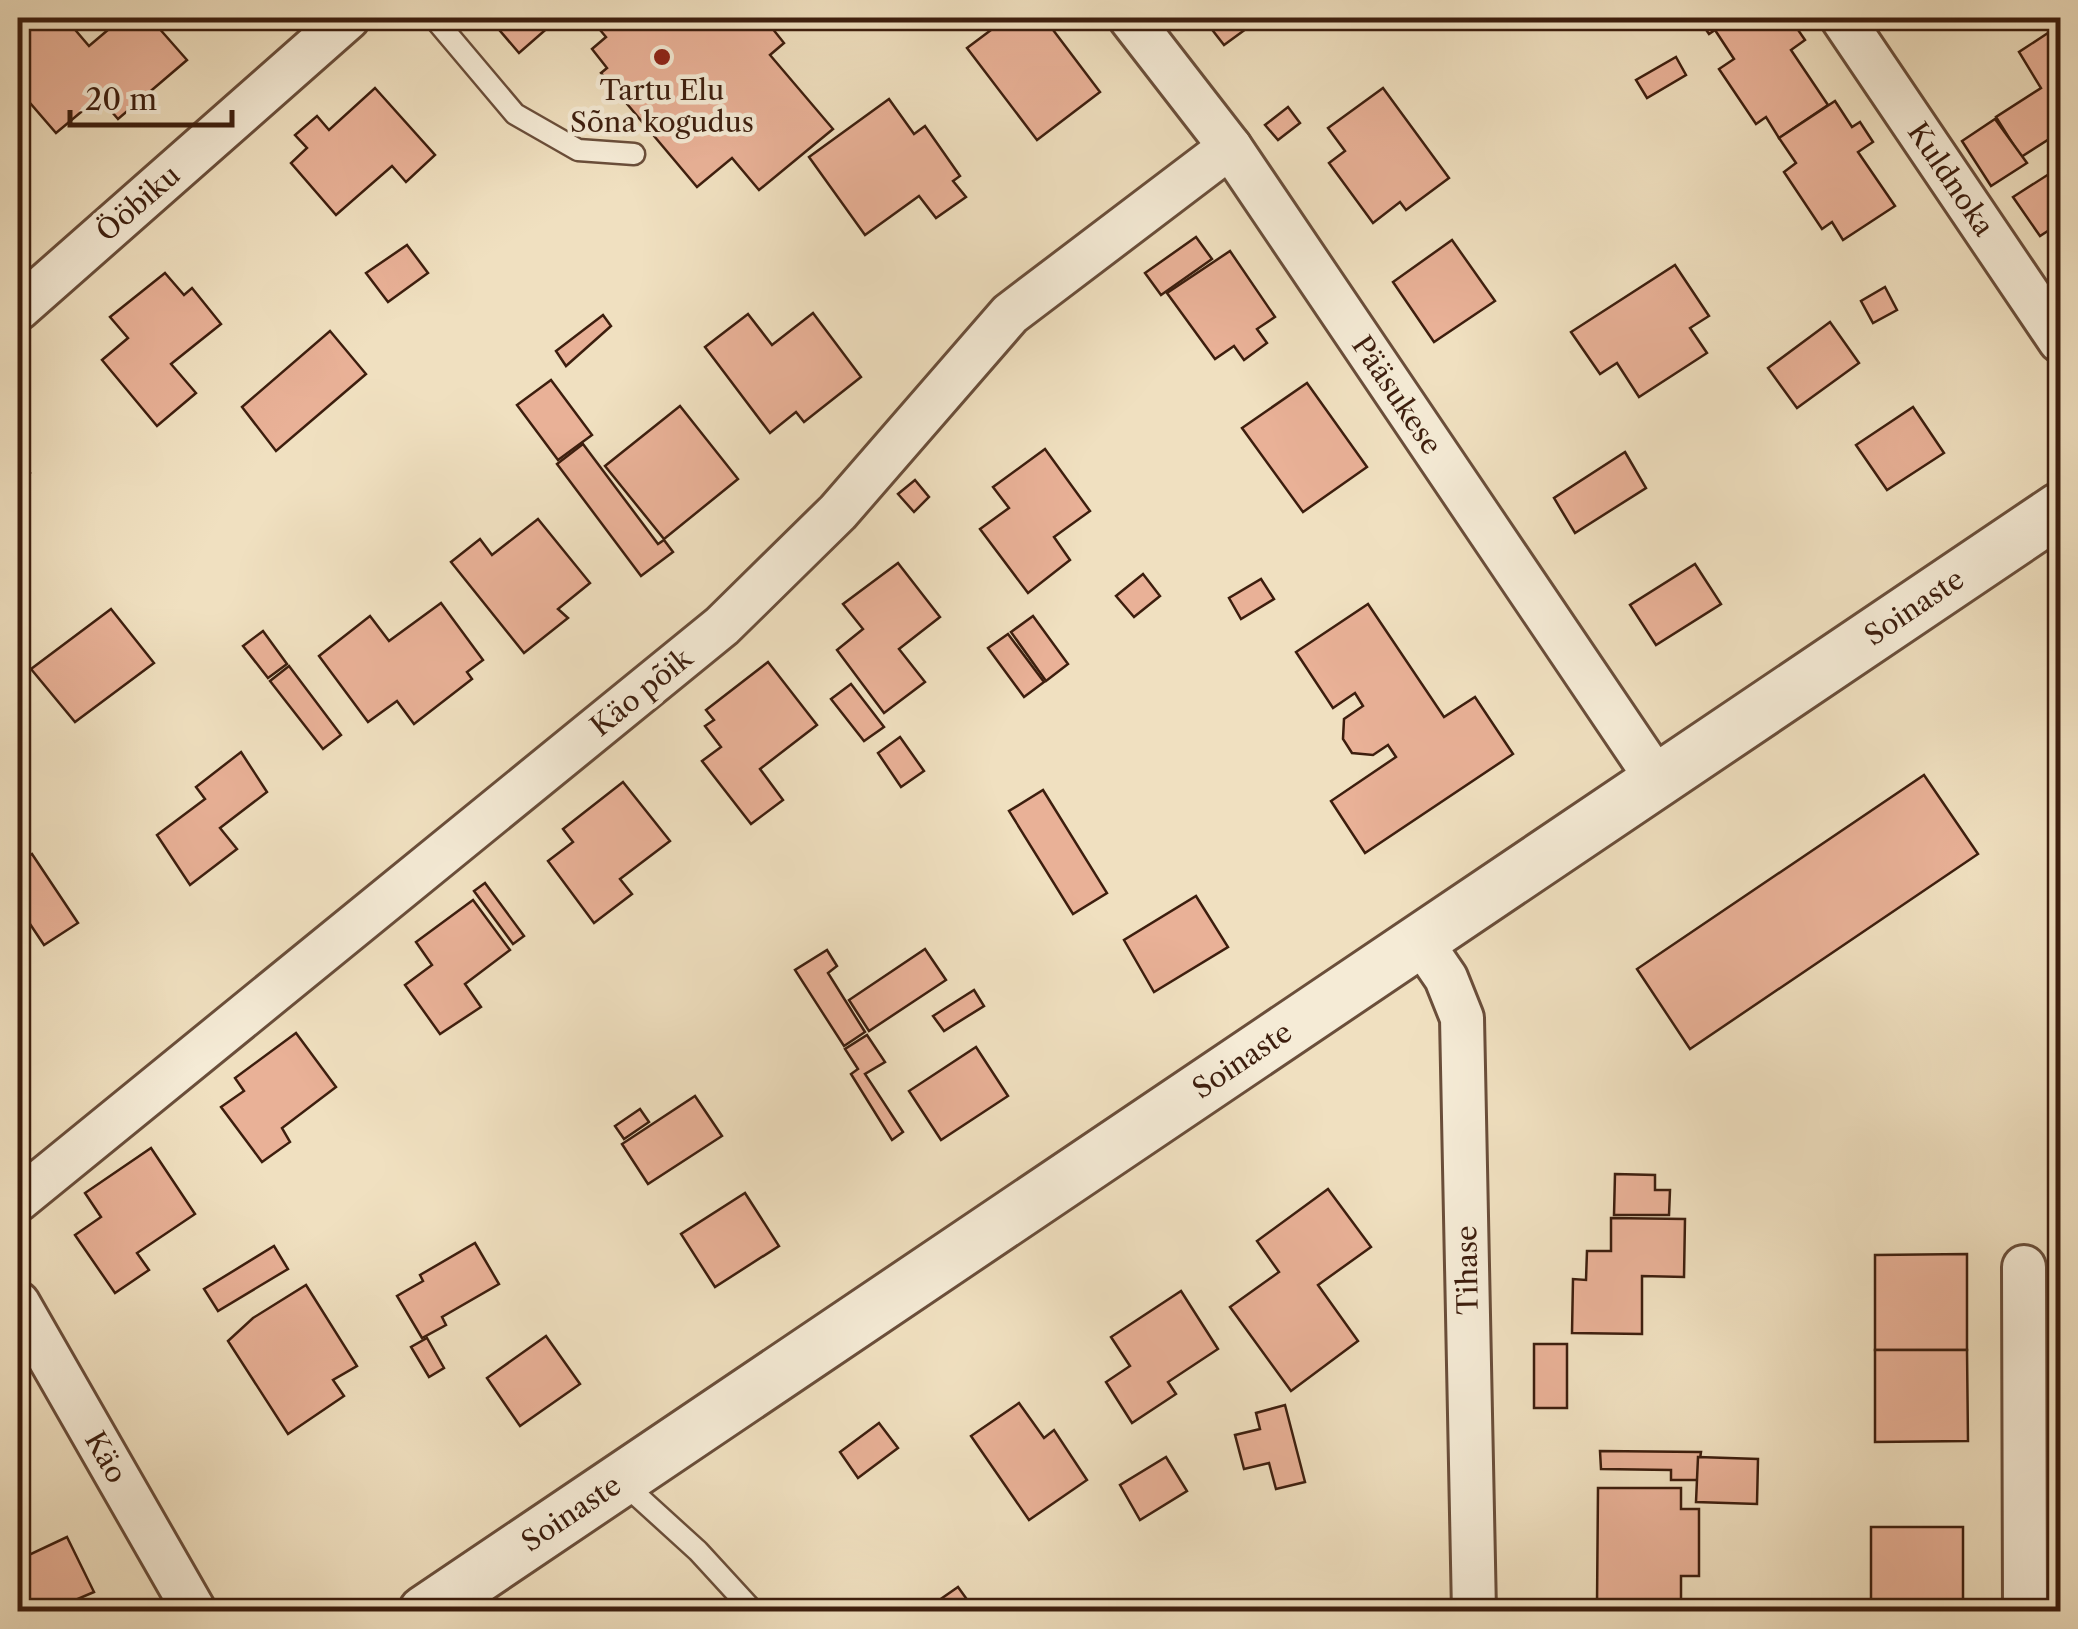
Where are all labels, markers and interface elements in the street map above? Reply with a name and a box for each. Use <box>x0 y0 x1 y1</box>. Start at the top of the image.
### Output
marker: Tartu Elu Sõna kogudus <box>651 46 673 68</box>
scale bar <box>70 65 232 127</box>
place label: Tartu Elu Sõna kogudus <box>570 73 754 139</box>
text: 20 m <box>85 81 157 118</box>
street label: Kuldnoka <box>1901 116 2001 242</box>
street label: Ööbiku <box>89 158 187 248</box>
street label: Pääsukese <box>1345 329 1449 461</box>
street label: Soinaste <box>1858 561 1970 653</box>
street label: Käo põik <box>584 640 700 743</box>
street label: Soinaste <box>1186 1014 1298 1106</box>
street label: Tihase <box>1449 1225 1485 1315</box>
street label: Käo <box>78 1425 134 1489</box>
street label: Soinaste <box>515 1467 627 1559</box>

